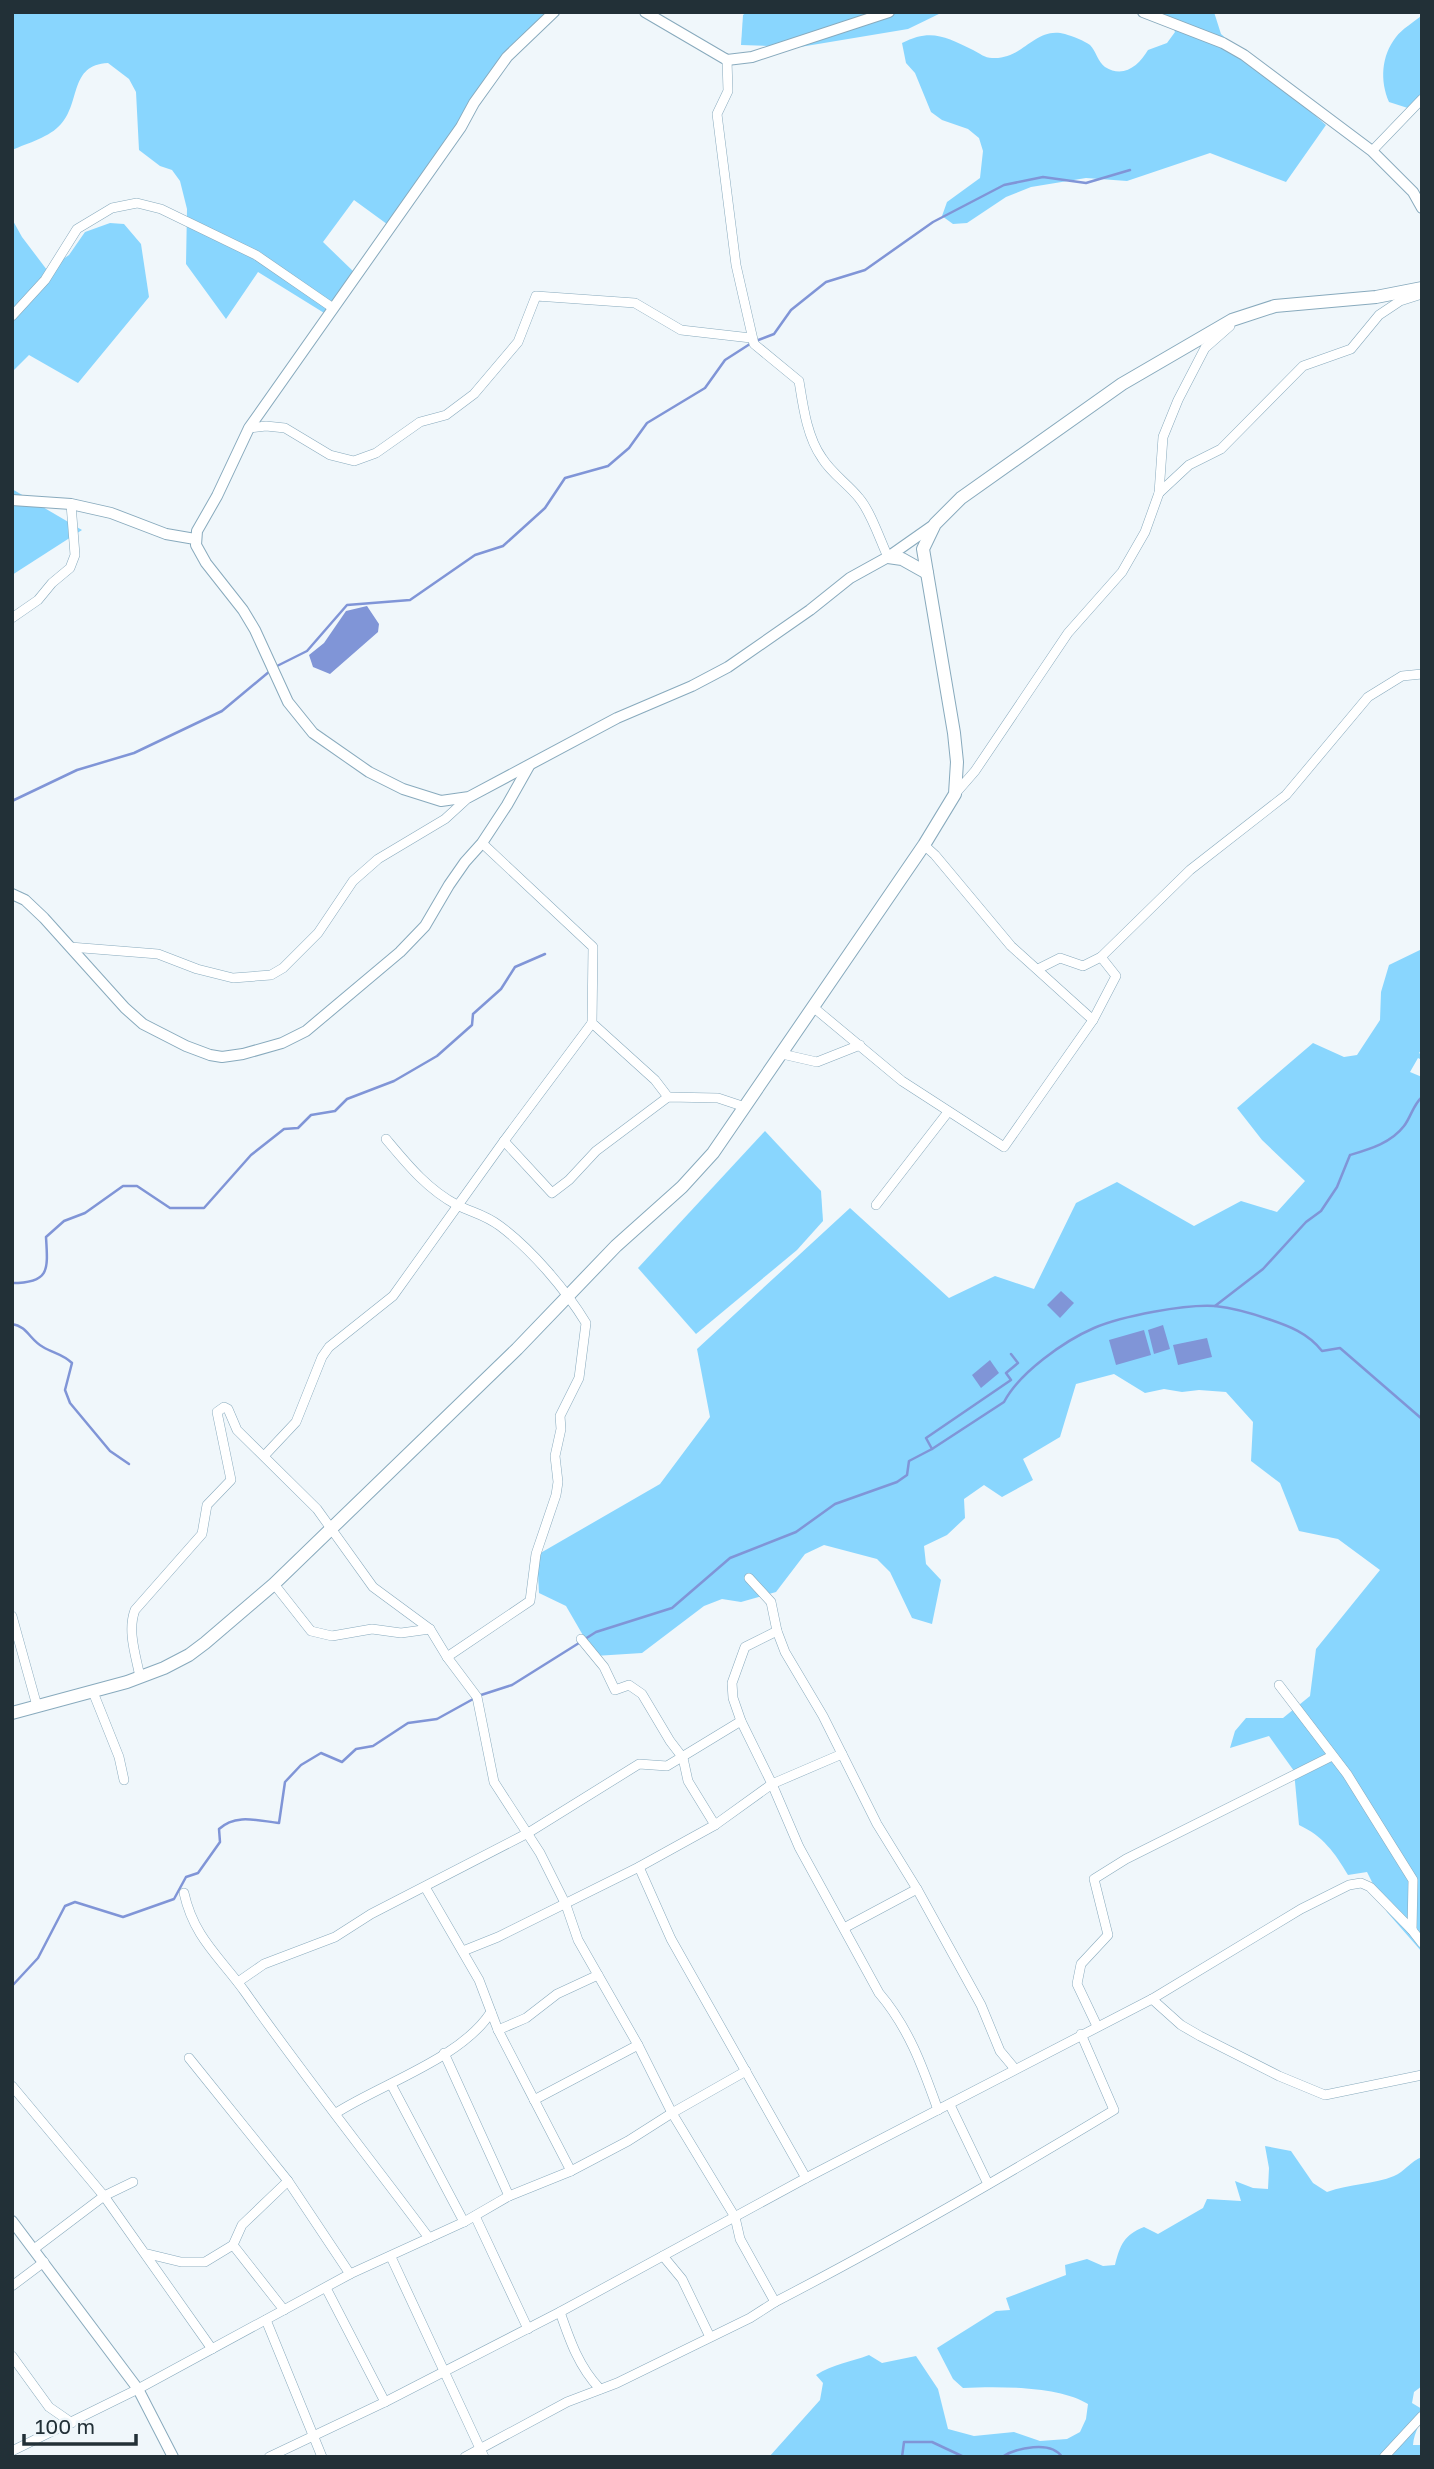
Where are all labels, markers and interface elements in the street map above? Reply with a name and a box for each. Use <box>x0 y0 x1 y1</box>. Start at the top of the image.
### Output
scale bar <box>24 2402 136 2446</box>
text: 100 m <box>35 2413 95 2439</box>

